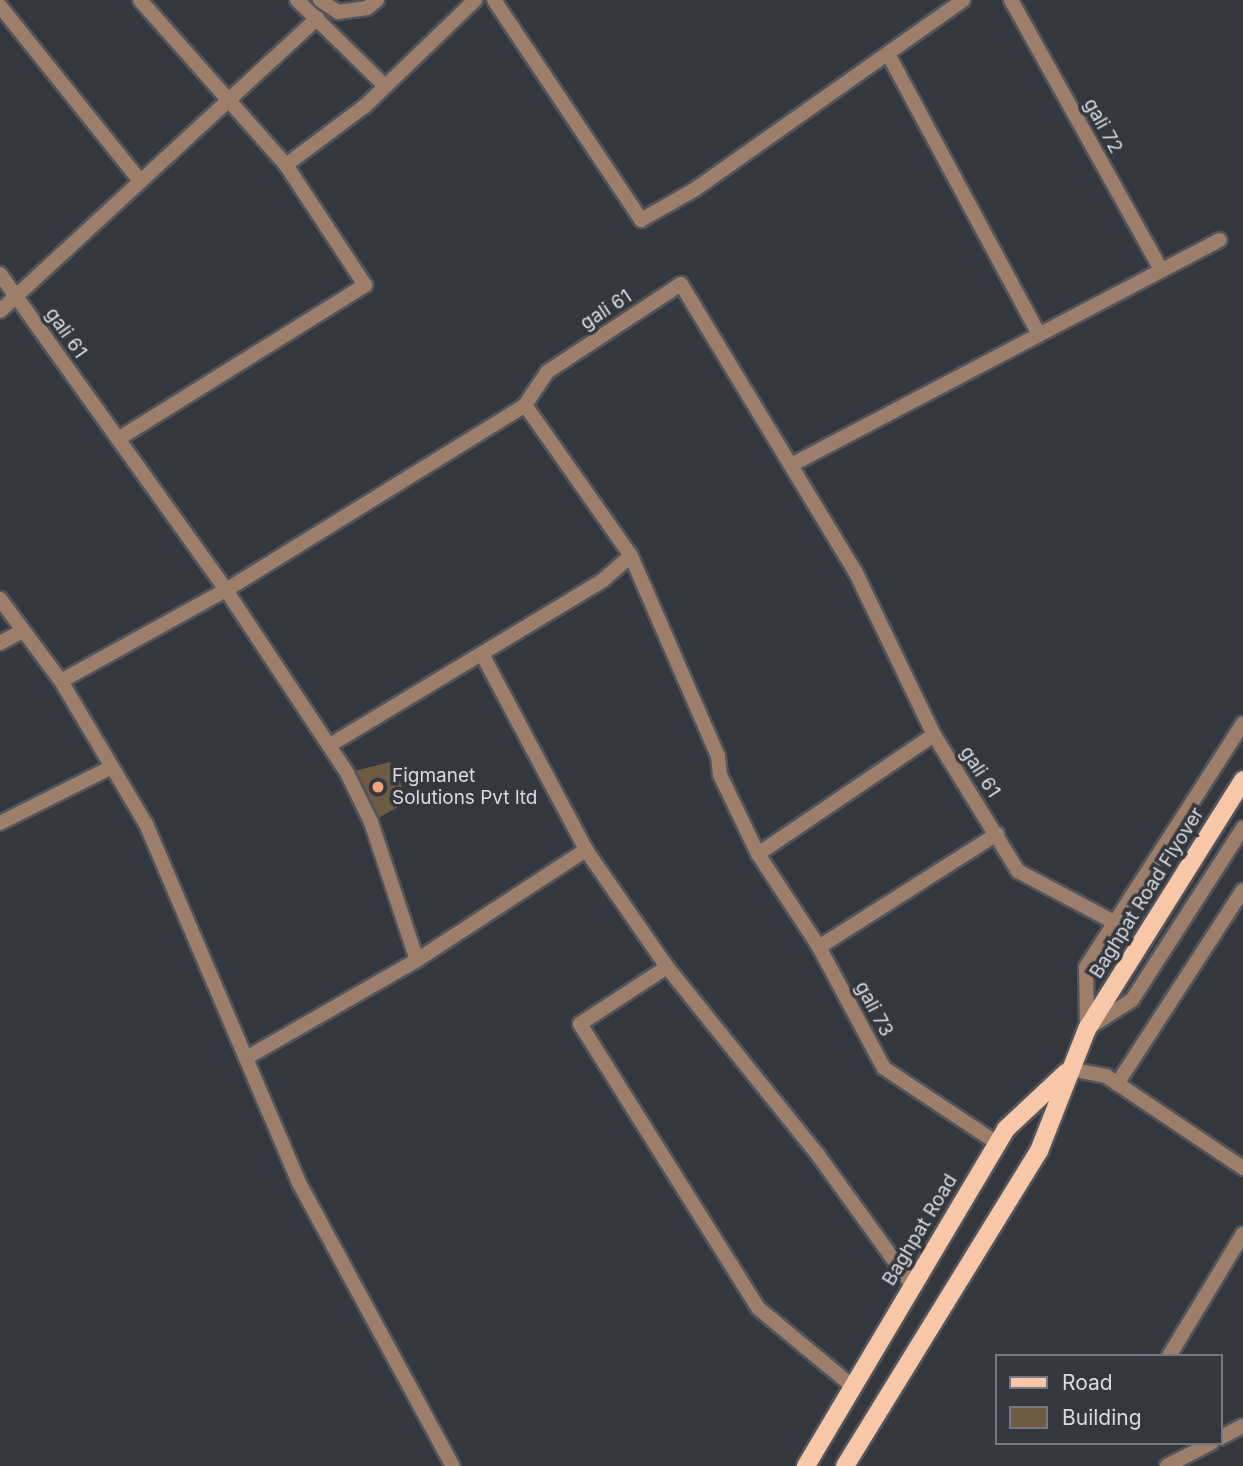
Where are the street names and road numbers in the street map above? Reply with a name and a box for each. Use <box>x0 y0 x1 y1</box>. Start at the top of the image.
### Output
street label: gali 72 <box>1079 95 1127 157</box>
street label: gali 61 <box>576 285 636 335</box>
street label: gali 61 <box>40 303 92 363</box>
street label: gali 61 <box>955 742 1005 802</box>
street label: Baghpat Road Flyover <box>1085 803 1209 983</box>
street label: gali 73 <box>850 978 898 1040</box>
street label: Baghpat Road <box>878 1170 962 1290</box>

